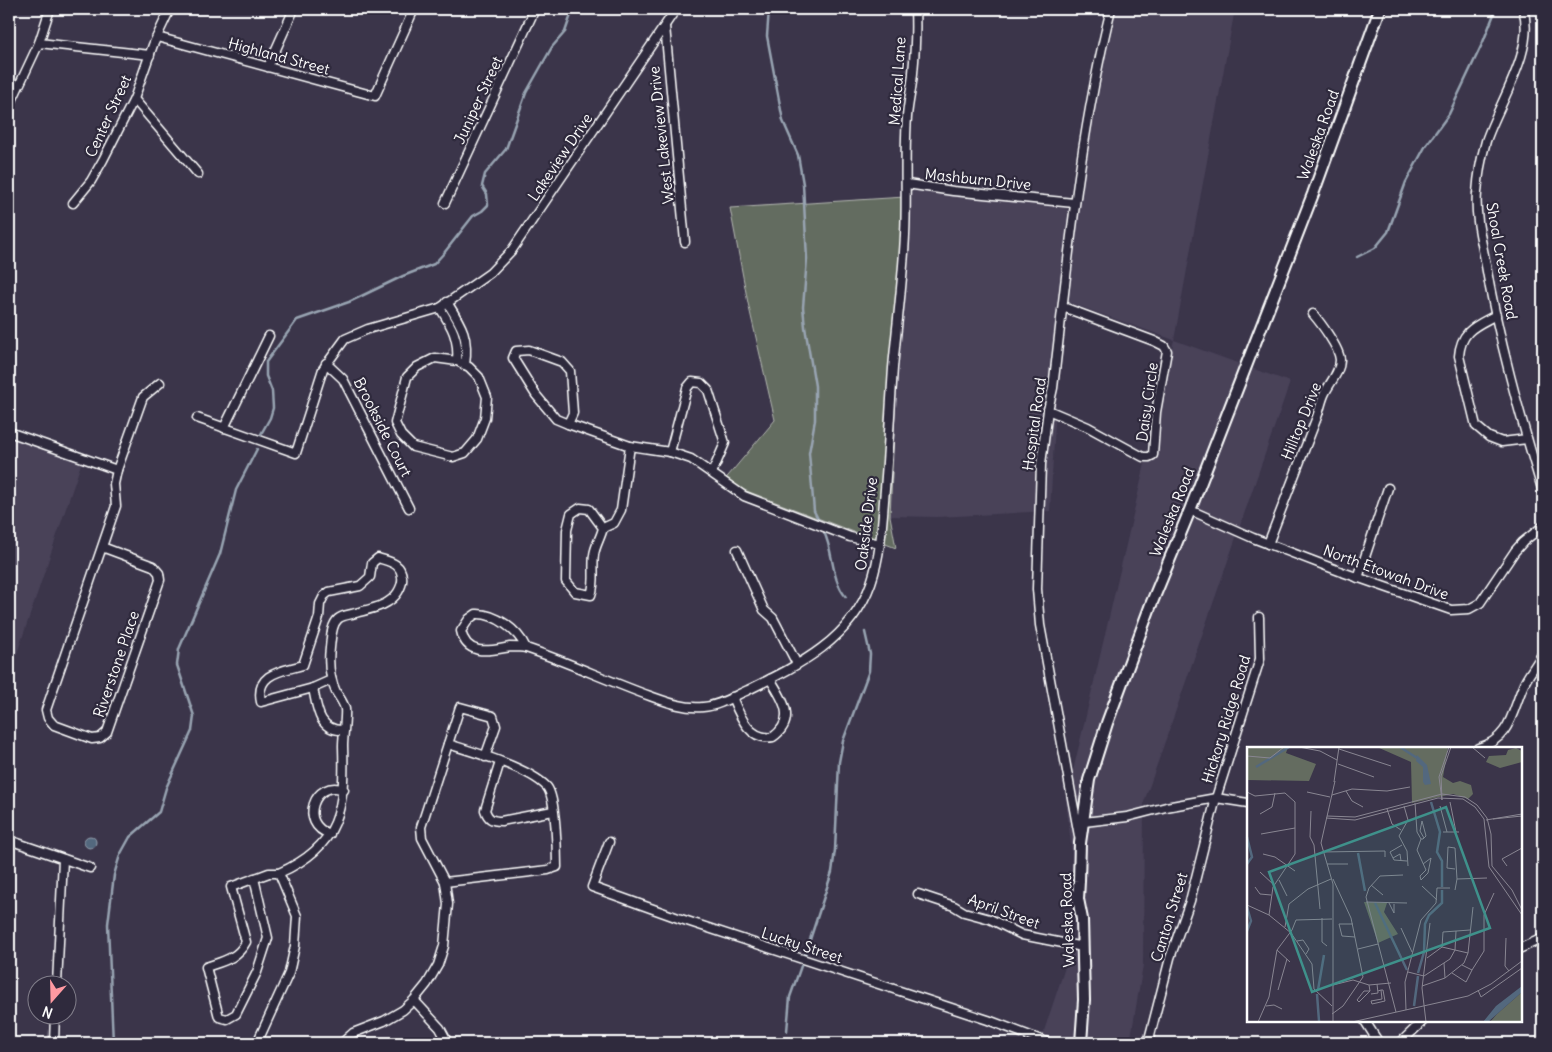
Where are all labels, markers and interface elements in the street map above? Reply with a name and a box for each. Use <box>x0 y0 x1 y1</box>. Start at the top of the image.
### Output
street label: Highland Street <box>226 33 332 79</box>
street label: Medical Lane <box>884 36 910 126</box>
street label: Juniper Street <box>449 53 507 147</box>
street label: West Lakeview Drive <box>644 65 678 205</box>
street label: Center Street <box>81 72 135 160</box>
street label: Waleska Road <box>1293 87 1343 183</box>
street label: Lakeview Drive <box>524 109 596 205</box>
street label: Mashburn Drive <box>924 164 1032 194</box>
street label: Shoal Creek Road <box>1482 201 1522 321</box>
street label: Daisy Circle <box>1132 361 1162 443</box>
street label: Brookside Court <box>350 374 416 480</box>
street label: Hospital Road <box>1018 376 1050 472</box>
street label: Hilltop Drive <box>1277 379 1325 463</box>
street label: Waleska Road <box>1145 464 1199 560</box>
street label: Oakside Drive <box>851 476 881 572</box>
street label: North Etowah Drive <box>1321 540 1451 604</box>
street label: Riverstone Place <box>89 608 143 720</box>
street label: Hickory Ridge Road <box>1197 653 1255 785</box>
inset map <box>1247 747 1522 1022</box>
street label: Canton Street <box>1146 870 1192 964</box>
street label: Waleska Road <box>1056 872 1078 968</box>
street label: April Street <box>966 889 1042 933</box>
street label: Lucky Street <box>759 923 845 967</box>
north arrow <box>28 974 78 1024</box>
text: N <box>40 1002 55 1022</box>

